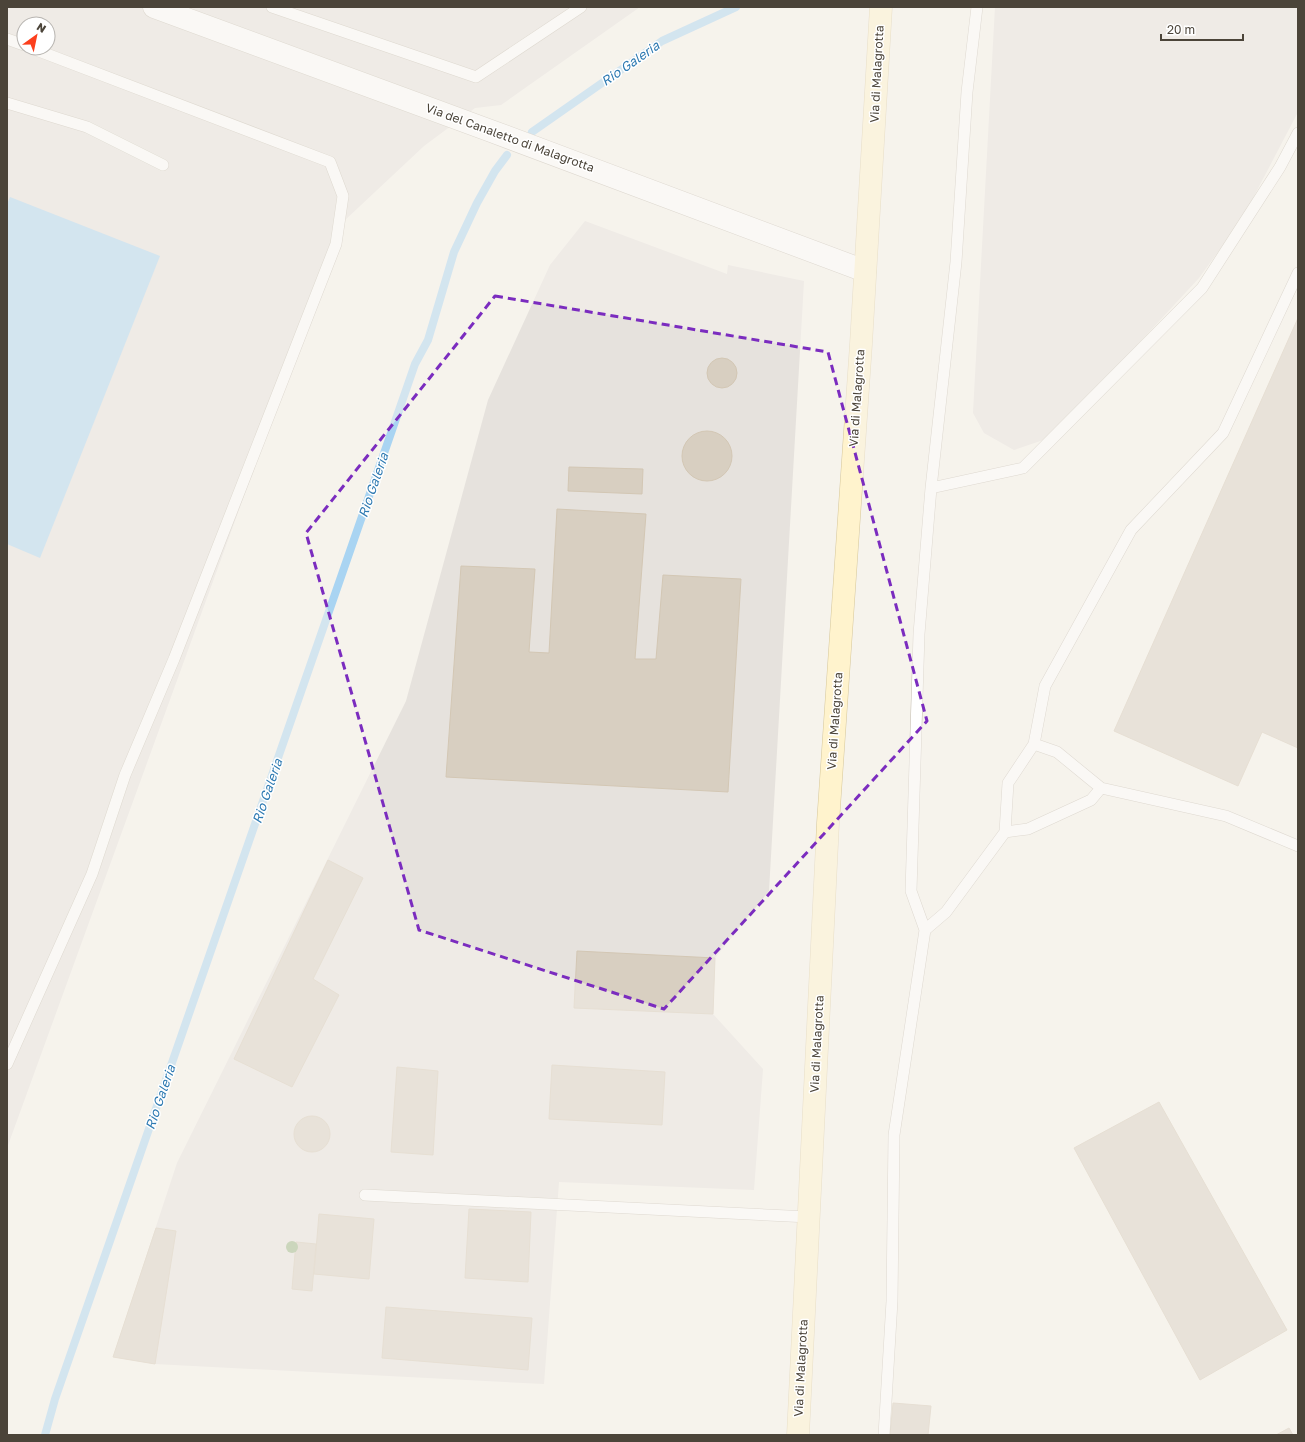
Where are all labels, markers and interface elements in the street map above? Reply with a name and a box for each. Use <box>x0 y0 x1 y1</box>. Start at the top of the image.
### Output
north arrow <box>16 16 56 56</box>
scale bar <box>1161 16 1243 42</box>
text: N <box>35 19 49 35</box>
text: 20 m <box>1167 22 1195 37</box>
street label: Via di Malagrotta <box>866 25 887 123</box>
water label: Rio Galeria <box>598 37 663 89</box>
street label: Via del Canaletto di Malagrotta <box>424 100 597 175</box>
street label: Via di Malagrotta <box>846 349 867 447</box>
water label: Rio Galeria <box>354 450 392 519</box>
street label: Via di Malagrotta <box>824 672 845 770</box>
water label: Rio Galeria <box>248 756 286 825</box>
street label: Via di Malagrotta <box>806 995 827 1093</box>
water label: Rio Galeria <box>141 1062 179 1131</box>
street label: Via di Malagrotta <box>790 1319 811 1417</box>

